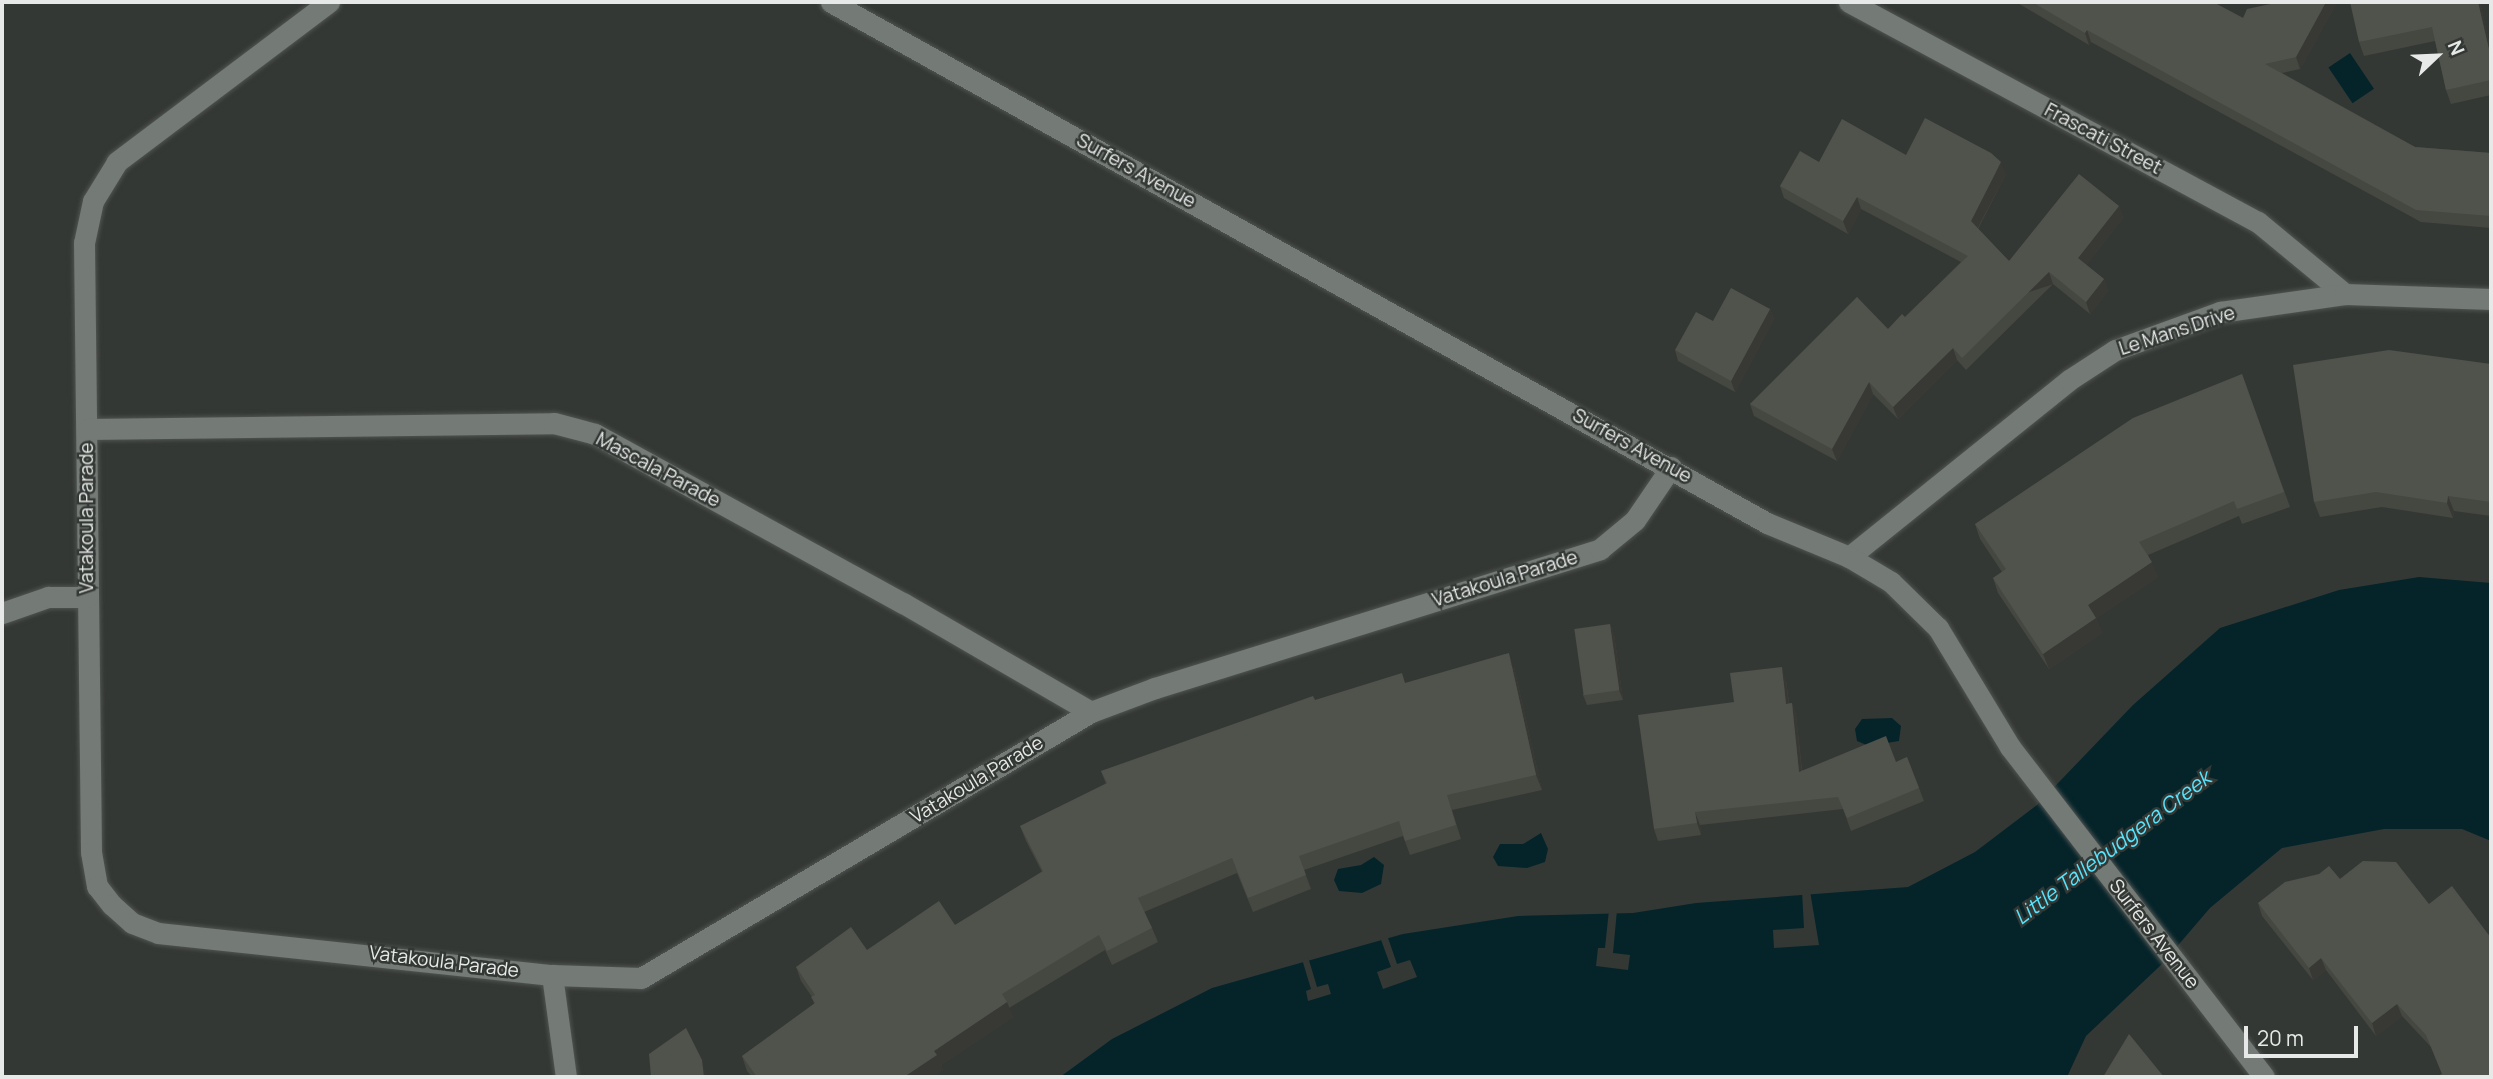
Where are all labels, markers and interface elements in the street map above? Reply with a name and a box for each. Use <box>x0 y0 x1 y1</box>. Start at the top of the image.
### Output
north arrow <box>2402 21 2472 91</box>
text: N <box>2442 36 2471 59</box>
street label: Frascati Street <box>2041 99 2165 179</box>
street label: Surfers Avenue <box>1072 129 1200 213</box>
street label: Le Mans Drive <box>2116 302 2238 360</box>
street label: Surfers Avenue <box>1568 404 1696 488</box>
street label: Mascala Parade <box>592 428 724 512</box>
street label: Vatakoula Parade <box>76 443 98 593</box>
street label: Vatakoula Parade <box>1430 546 1580 612</box>
street label: Vatakoula Parade <box>906 731 1048 829</box>
water label: Little Tallebudgera Creek <box>2009 765 2215 929</box>
street label: Surfers Avenue <box>2104 875 2204 993</box>
street label: Vatakoula Parade <box>368 941 520 983</box>
scale bar <box>2248 1012 2362 1056</box>
text: 20 m <box>2257 1024 2304 1052</box>

